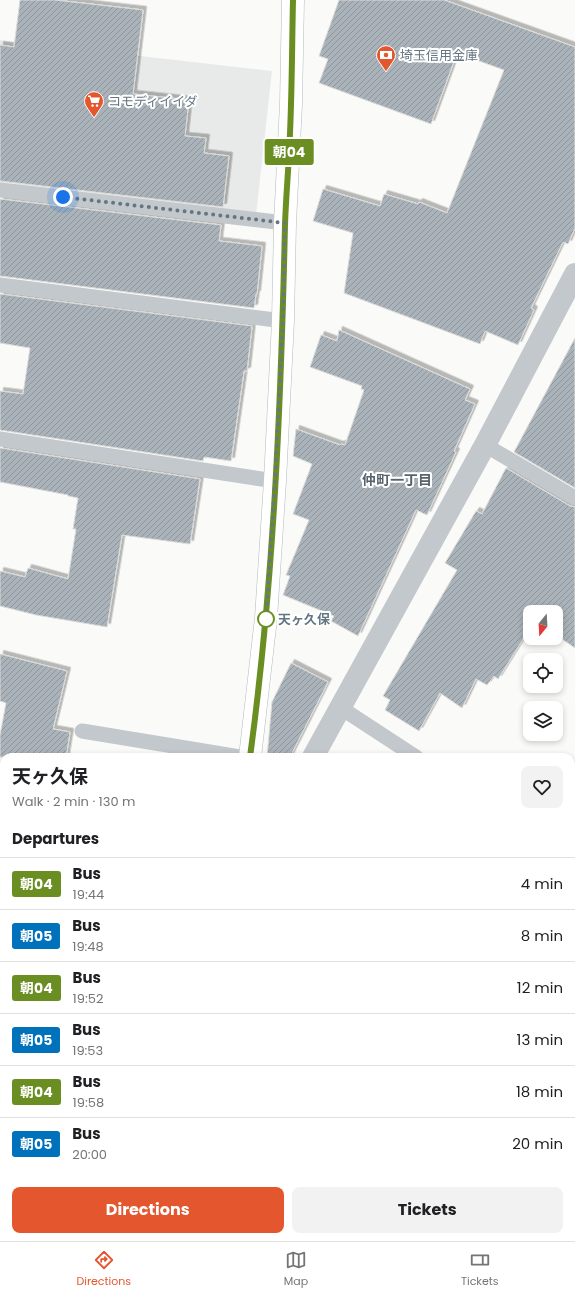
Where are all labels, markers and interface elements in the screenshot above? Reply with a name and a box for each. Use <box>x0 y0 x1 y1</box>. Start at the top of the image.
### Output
bank icon: 埼玉信用金庫 <box>375 44 397 72</box>
place label: 埼玉信用金庫 <box>400 46 478 65</box>
supermarket icon: コモディイイダ <box>83 90 105 118</box>
place label: コモディイイダ <box>108 92 198 111</box>
line badge: 朝04 <box>266 139 312 165</box>
text: 朝04 <box>273 142 305 162</box>
your location <box>53 187 73 207</box>
district label: 仲町一丁目 <box>362 470 432 490</box>
north arrow <box>523 605 563 645</box>
map controls <box>523 605 563 741</box>
marker: 天ヶ久保 <box>257 610 275 628</box>
place label: 天ヶ久保 <box>278 610 330 629</box>
button: locate <box>523 653 563 693</box>
button: layers <box>523 701 563 741</box>
text: 天ヶ久保 <box>12 763 88 790</box>
button: heart <box>521 766 563 808</box>
text: Walk · 2 min · 130 m <box>12 792 135 811</box>
text: Departures <box>12 828 99 849</box>
text: Bus <box>73 863 101 884</box>
text: 4 min <box>521 873 563 894</box>
text: 朝04 <box>20 874 53 894</box>
text: 19:44 <box>73 885 104 904</box>
text: Bus <box>72 915 101 936</box>
text: 8 min <box>521 925 563 946</box>
text: 朝05 <box>20 926 52 946</box>
text: 19:48 <box>72 937 104 956</box>
text: Bus <box>73 967 101 988</box>
text: 12 min <box>517 977 563 998</box>
text: 朝04 <box>20 978 53 998</box>
text: 19:52 <box>73 989 103 1008</box>
text: Bus <box>72 1019 101 1040</box>
text: 13 min <box>517 1029 563 1050</box>
text: 朝05 <box>20 1030 52 1050</box>
text: 19:53 <box>72 1041 103 1060</box>
text: Bus <box>73 1071 101 1092</box>
text: 18 min <box>516 1081 563 1102</box>
text: 朝04 <box>20 1082 53 1102</box>
text: 19:58 <box>73 1093 104 1112</box>
text: Bus <box>72 1123 101 1144</box>
text: 20 min <box>512 1133 563 1154</box>
text: 朝05 <box>20 1134 52 1154</box>
text: 20:00 <box>72 1145 107 1164</box>
button: Directions <box>12 1187 284 1233</box>
button: Tickets <box>292 1187 563 1233</box>
tab: Directions <box>76 1249 131 1290</box>
tab: Map <box>284 1249 308 1290</box>
tab: Tickets <box>461 1249 499 1290</box>

